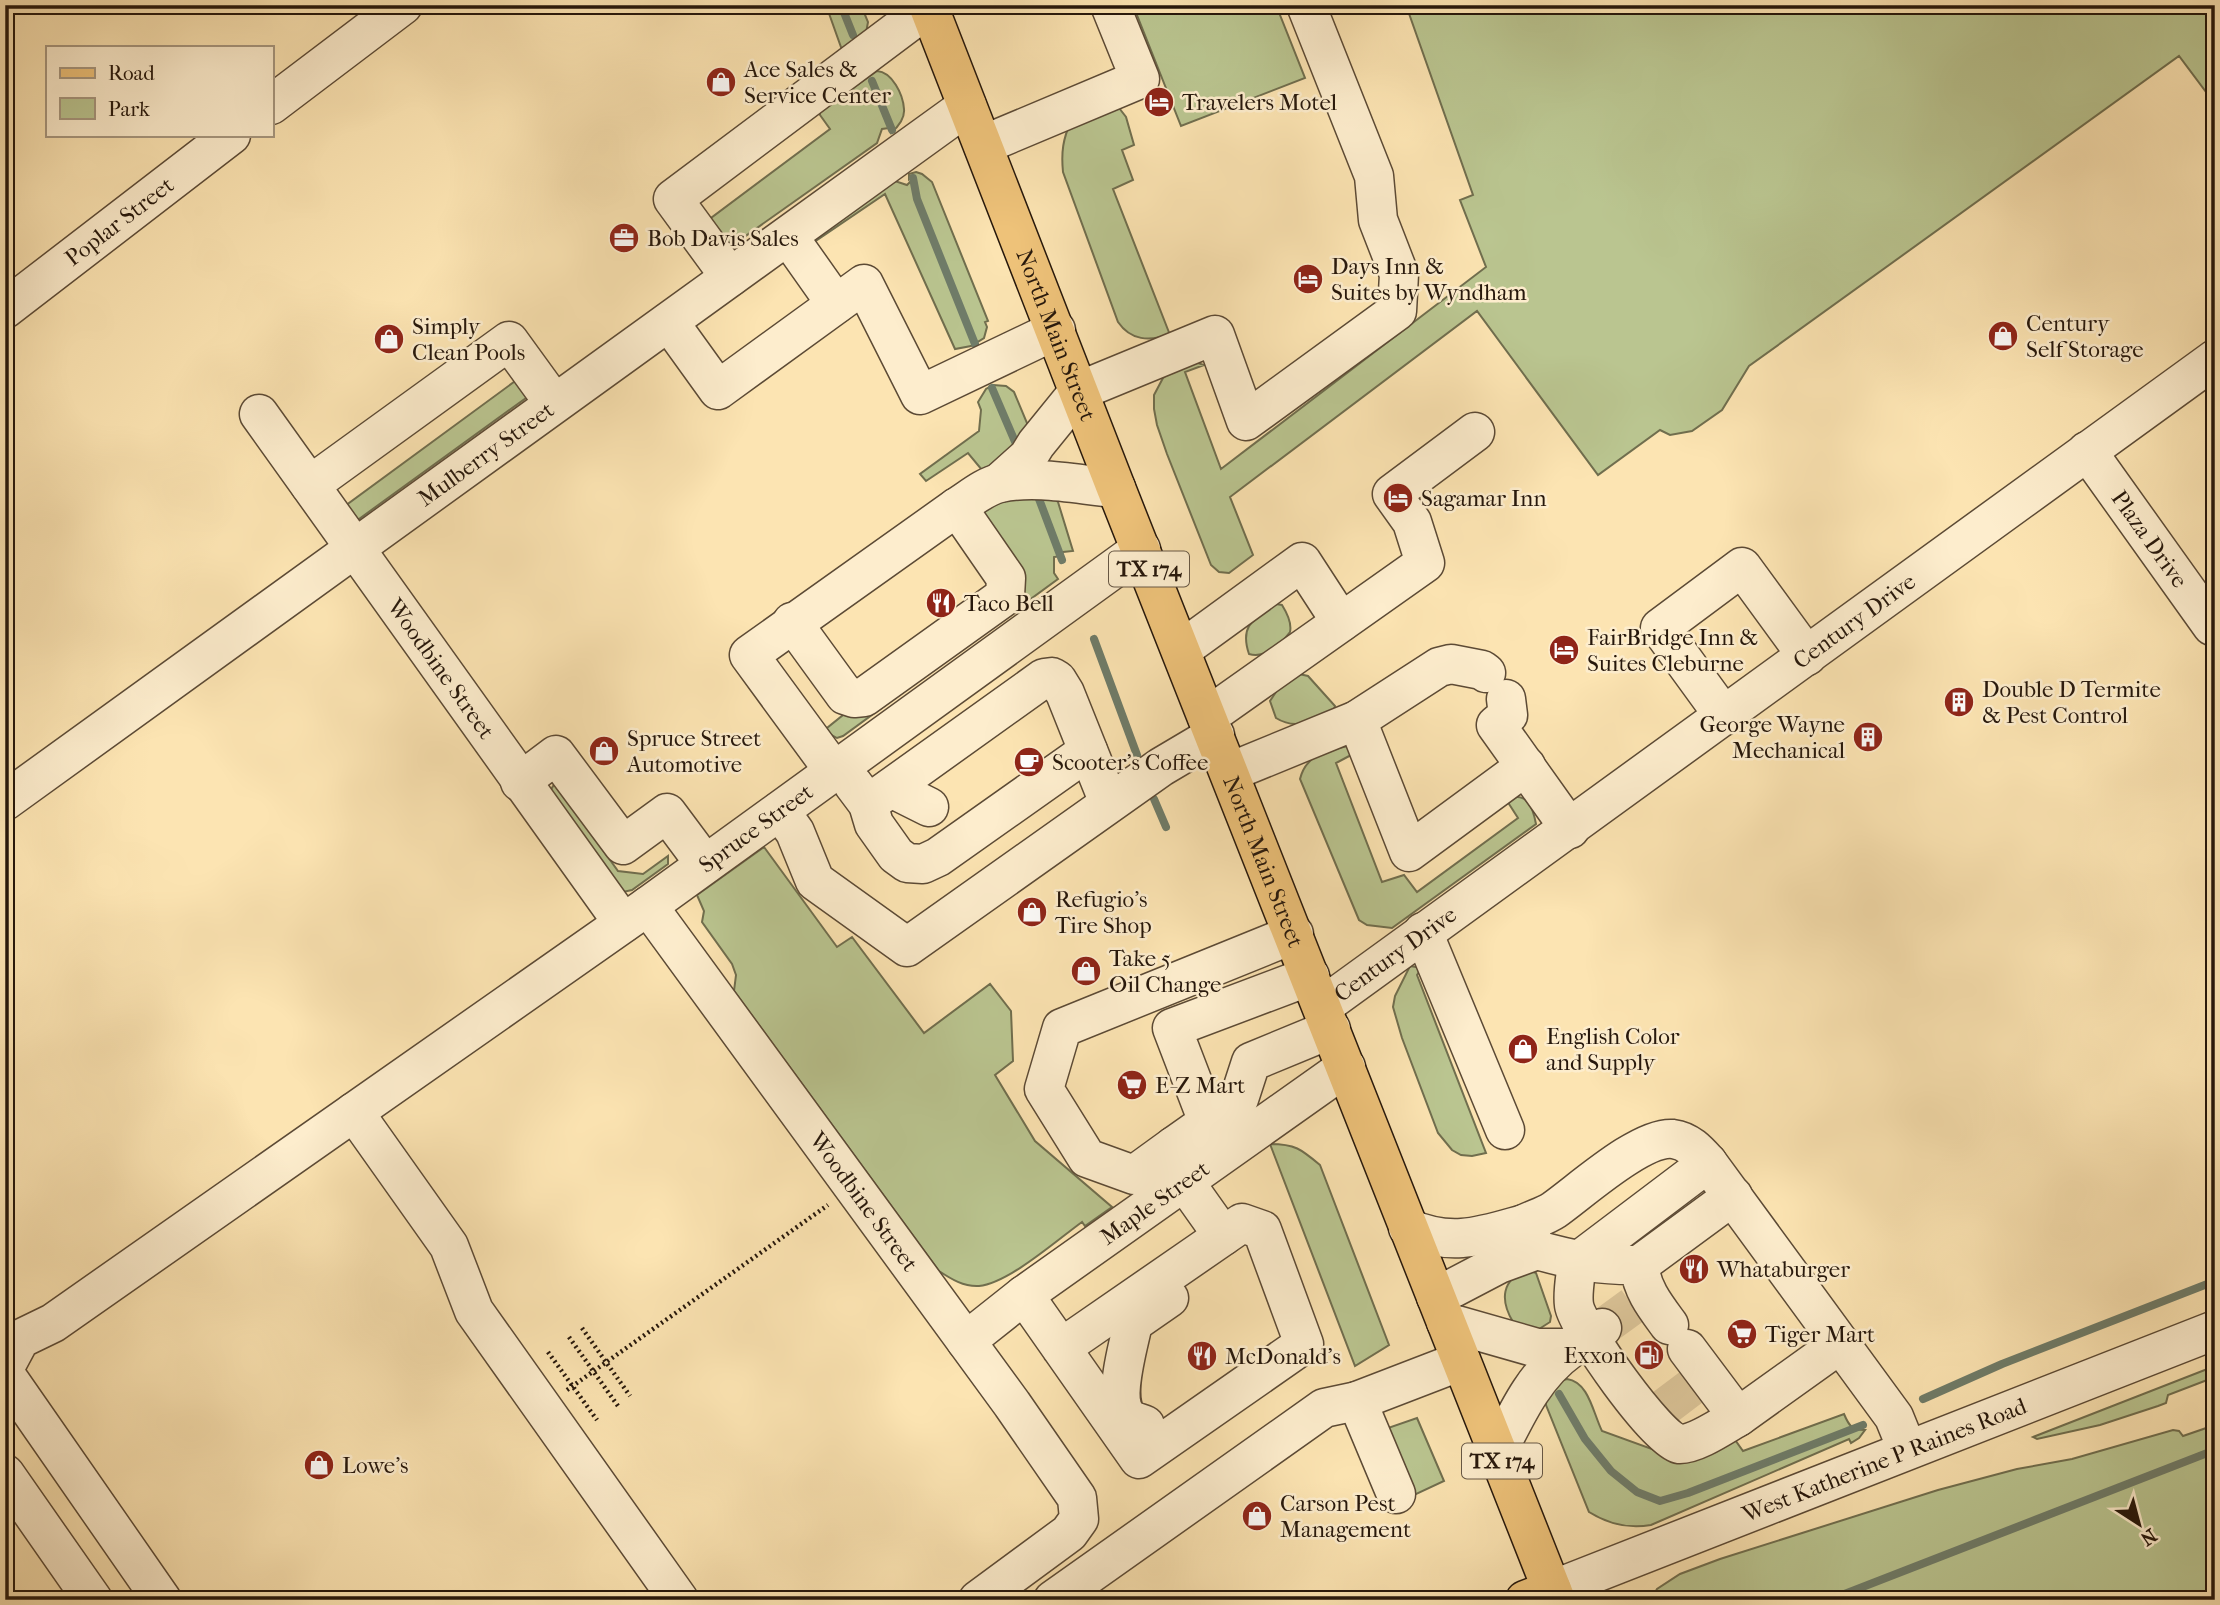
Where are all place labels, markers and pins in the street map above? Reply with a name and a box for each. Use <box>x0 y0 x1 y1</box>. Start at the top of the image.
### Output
place label: Ace Sales & Service Center <box>743 56 891 109</box>
shop icon: Ace Sales & Service Center <box>704 65 738 99</box>
hotel icon: Travelers Motel <box>1142 85 1176 119</box>
place label: Travelers Motel <box>1182 89 1338 116</box>
office icon: Bob Davis Sales <box>607 221 641 255</box>
place label: Bob Davis Sales <box>647 225 799 252</box>
place label: Days Inn & Suites by Wyndham <box>1331 253 1527 306</box>
hotel icon: Days Inn & Suites by Wyndham <box>1291 262 1325 296</box>
place label: Century Self Storage <box>2026 310 2144 363</box>
place label: Simply Clean Pools <box>412 313 525 366</box>
shop icon: Century Self Storage <box>1986 319 2020 353</box>
shop icon: Simply Clean Pools <box>372 322 406 356</box>
hotel icon: Sagamar Inn <box>1381 481 1415 515</box>
place label: Sagamar Inn <box>1421 485 1547 512</box>
restaurant icon: Taco Bell <box>924 586 958 620</box>
place label: Taco Bell <box>964 590 1055 617</box>
place label: FairBridge Inn & Suites Cleburne <box>1587 624 1758 677</box>
hotel icon: FairBridge Inn & Suites Cleburne <box>1547 633 1581 667</box>
place label: Double D Termite & Pest Control <box>1982 676 2161 729</box>
building icon: Double D Termite & Pest Control <box>1942 685 1976 719</box>
place label: George Wayne Mechanical <box>1699 711 1846 764</box>
building icon: George Wayne Mechanical <box>1851 720 1885 754</box>
place label: Spruce Street Automotive <box>626 725 761 778</box>
shop icon: Spruce Street Automotive <box>587 734 621 768</box>
cafe icon: Scooter's Coffee <box>1012 745 1046 779</box>
place label: Scooter's Coffee <box>1052 749 1208 776</box>
place label: Refugio's Tire Shop <box>1055 886 1152 939</box>
shop icon: Refugio's Tire Shop <box>1015 895 1049 929</box>
place label: Take 5 Oil Change <box>1109 945 1221 998</box>
shop icon: Take 5 Oil Change <box>1069 954 1103 988</box>
place label: English Color and Supply <box>1546 1023 1680 1076</box>
shop icon: English Color and Supply <box>1506 1032 1540 1066</box>
supermarket icon: E-Z Mart <box>1115 1068 1149 1102</box>
place label: E-Z Mart <box>1155 1072 1245 1099</box>
restaurant icon: Whataburger <box>1677 1252 1711 1286</box>
place label: Whataburger <box>1716 1256 1850 1283</box>
supermarket icon: Tiger Mart <box>1725 1317 1759 1351</box>
place label: Tiger Mart <box>1765 1321 1875 1348</box>
fuel station icon: Exxon <box>1632 1338 1666 1372</box>
restaurant icon: McDonald's <box>1185 1339 1219 1373</box>
place label: Exxon <box>1564 1342 1627 1369</box>
place label: McDonald's <box>1225 1343 1341 1370</box>
shop icon: Lowe's <box>302 1448 336 1482</box>
place label: Lowe's <box>342 1452 408 1479</box>
place label: Carson Pest Management <box>1280 1490 1411 1543</box>
shop icon: Carson Pest Management <box>1240 1499 1274 1533</box>

